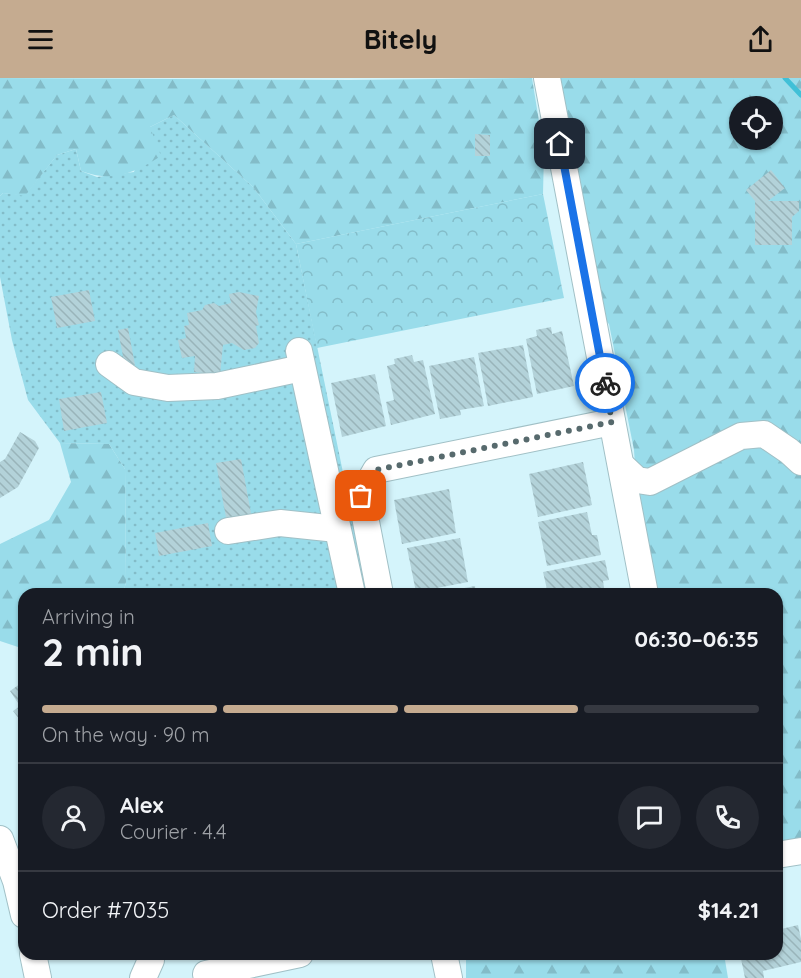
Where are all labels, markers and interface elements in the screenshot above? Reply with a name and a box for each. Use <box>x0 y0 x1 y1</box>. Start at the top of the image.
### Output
text: Bitely <box>364 22 437 56</box>
icon: menu <box>24 23 57 56</box>
icon: share <box>744 23 777 56</box>
map controls <box>729 96 783 150</box>
button: locate <box>729 96 783 150</box>
pin <box>534 118 585 169</box>
icon: home <box>543 127 576 160</box>
courier <box>575 353 635 413</box>
icon: bike <box>589 367 622 400</box>
pin <box>335 470 386 521</box>
icon: bag <box>344 479 377 512</box>
text: Arriving in <box>42 604 135 629</box>
text: 06:30–06:35 <box>634 625 759 653</box>
text: 2 min <box>42 627 144 676</box>
text: On the way · 90 m <box>42 722 209 747</box>
button: person <box>42 786 105 849</box>
button: chat <box>618 786 681 849</box>
button: phone <box>696 786 759 849</box>
text: Alex <box>120 791 163 819</box>
text: Courier · 4.4 <box>120 819 226 844</box>
text: Order #7035 <box>42 896 169 924</box>
text: $14.21 <box>698 896 759 924</box>

